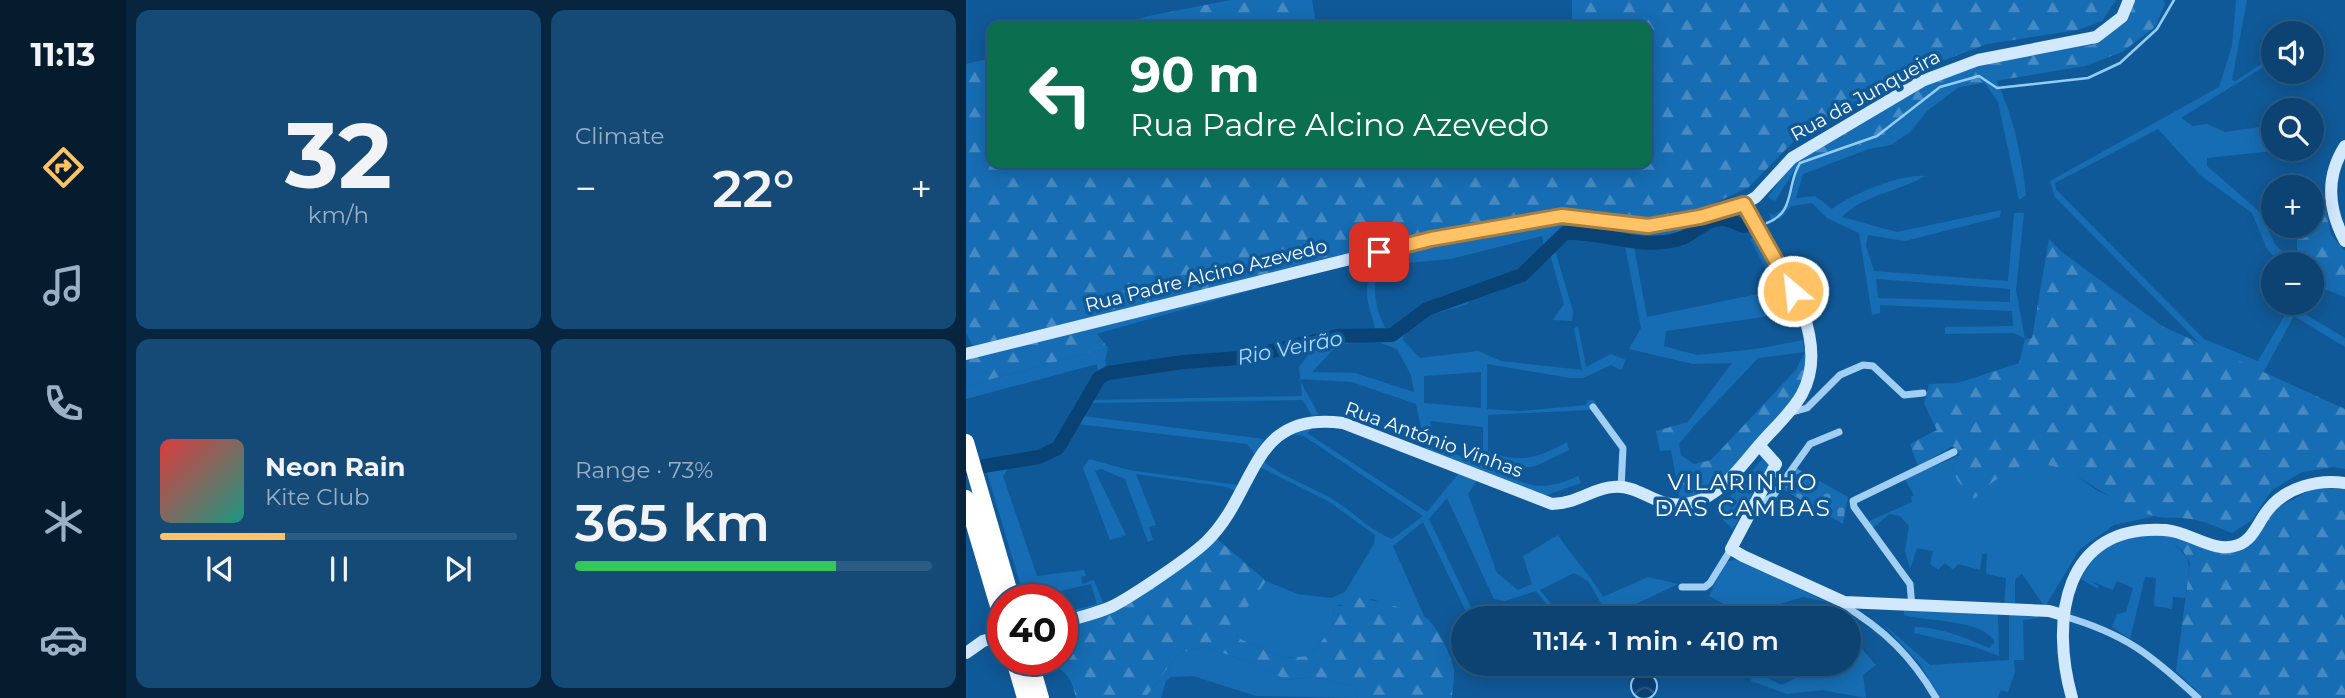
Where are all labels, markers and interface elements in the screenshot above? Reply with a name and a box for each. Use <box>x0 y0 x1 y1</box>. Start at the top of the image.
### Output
map controls <box>2261 21 2324 315</box>
button: sound <box>2261 21 2324 84</box>
text: 11:13 <box>31 35 95 74</box>
text: 90 m <box>1130 45 1260 104</box>
street label: Rua da Junqueira <box>1787 45 1944 146</box>
icon: left <box>1015 49 1106 140</box>
button: search <box>2261 98 2324 161</box>
text: 32 <box>285 100 392 211</box>
text: Rua Padre Alcino Azevedo <box>1130 105 1549 144</box>
text: Climate <box>575 122 664 150</box>
icon: directions <box>39 143 88 192</box>
text: 22° <box>712 157 795 220</box>
text: − <box>575 165 597 212</box>
text: + <box>910 165 932 212</box>
button: + <box>2261 175 2324 238</box>
text: km/h <box>308 201 369 229</box>
pin <box>1349 222 1409 282</box>
icon: arrive <box>1360 233 1398 271</box>
street label: Rua Padre Alcino Azevedo <box>1083 234 1330 317</box>
button: − <box>2261 252 2324 315</box>
position arrow <box>1756 254 1830 328</box>
icon: music <box>39 261 88 310</box>
water label: Rio Veirão <box>1235 325 1345 370</box>
icon: phone <box>39 379 88 428</box>
street label: Rua António Vinhas <box>1342 397 1526 482</box>
text: Neon Rain <box>265 451 406 483</box>
text: Range · 73% <box>575 456 713 484</box>
district label: VILARINHO DAS CAMBAS <box>1654 468 1832 522</box>
text: Kite Club <box>265 483 370 511</box>
text: 365 km <box>575 491 770 554</box>
icon: climate <box>39 497 88 546</box>
icon: previous <box>201 550 239 588</box>
icon: pause <box>320 550 358 588</box>
icon: next <box>439 550 477 588</box>
speed limit sign: 40 <box>987 584 1078 675</box>
icon: car <box>39 615 88 664</box>
text: 11:14 · 1 min · 410 m <box>1533 625 1779 657</box>

